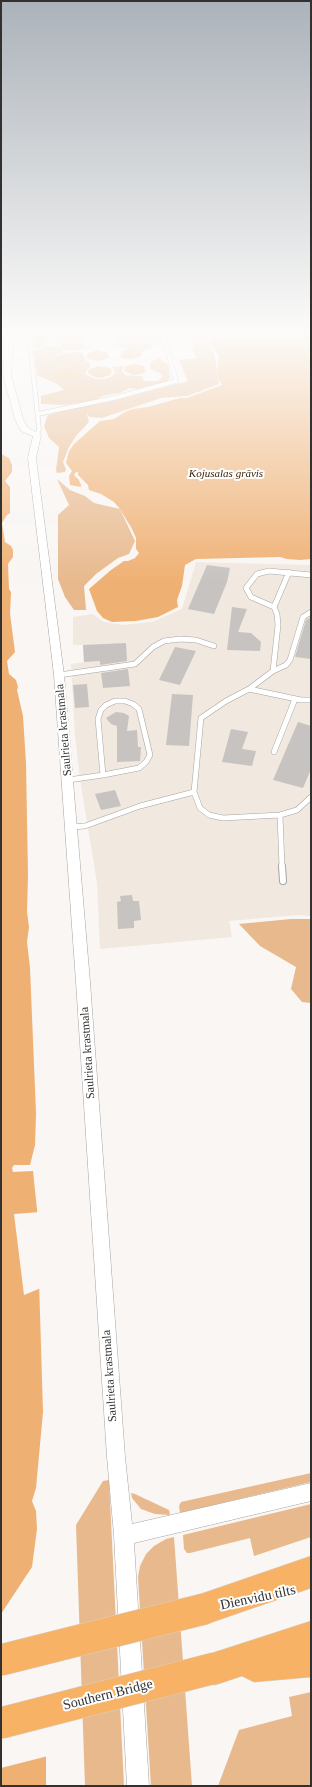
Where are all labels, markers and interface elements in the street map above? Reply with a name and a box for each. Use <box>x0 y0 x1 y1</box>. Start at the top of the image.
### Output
water label: Kojusalas grāvis <box>189 467 263 481</box>
street label: Saulrieta krastmala <box>53 683 75 777</box>
street label: Saulrieta krastmala <box>78 1006 98 1100</box>
street label: Saulrieta krastmala <box>100 1329 120 1423</box>
street label: Dienvidu tilts <box>219 1582 297 1614</box>
street label: Southern Bridge <box>61 1676 155 1714</box>

